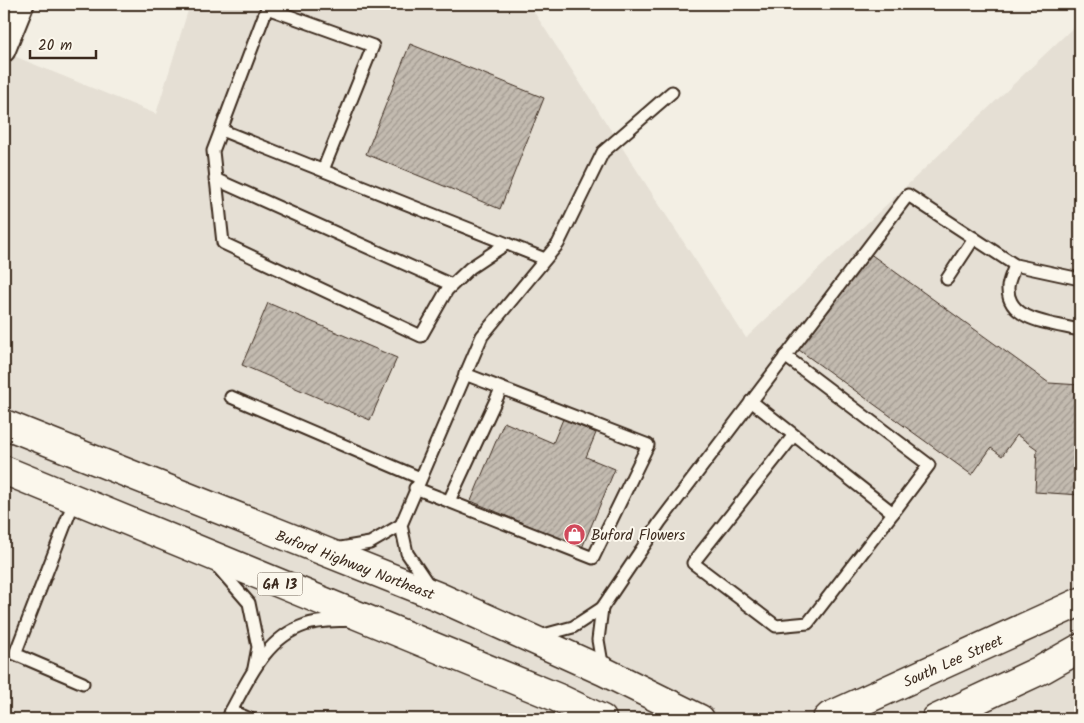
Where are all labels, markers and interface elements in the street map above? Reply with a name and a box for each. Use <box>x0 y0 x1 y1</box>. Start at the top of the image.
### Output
scale bar <box>30 28 96 60</box>
text: 20 m <box>38 34 72 58</box>
shop icon: Buford Flowers <box>563 523 587 547</box>
place label: Buford Flowers <box>591 524 686 548</box>
street label: Buford Highway Northeast <box>272 525 438 607</box>
road number: GA 13 <box>258 572 302 596</box>
street label: South Lee Street <box>899 629 1008 695</box>

